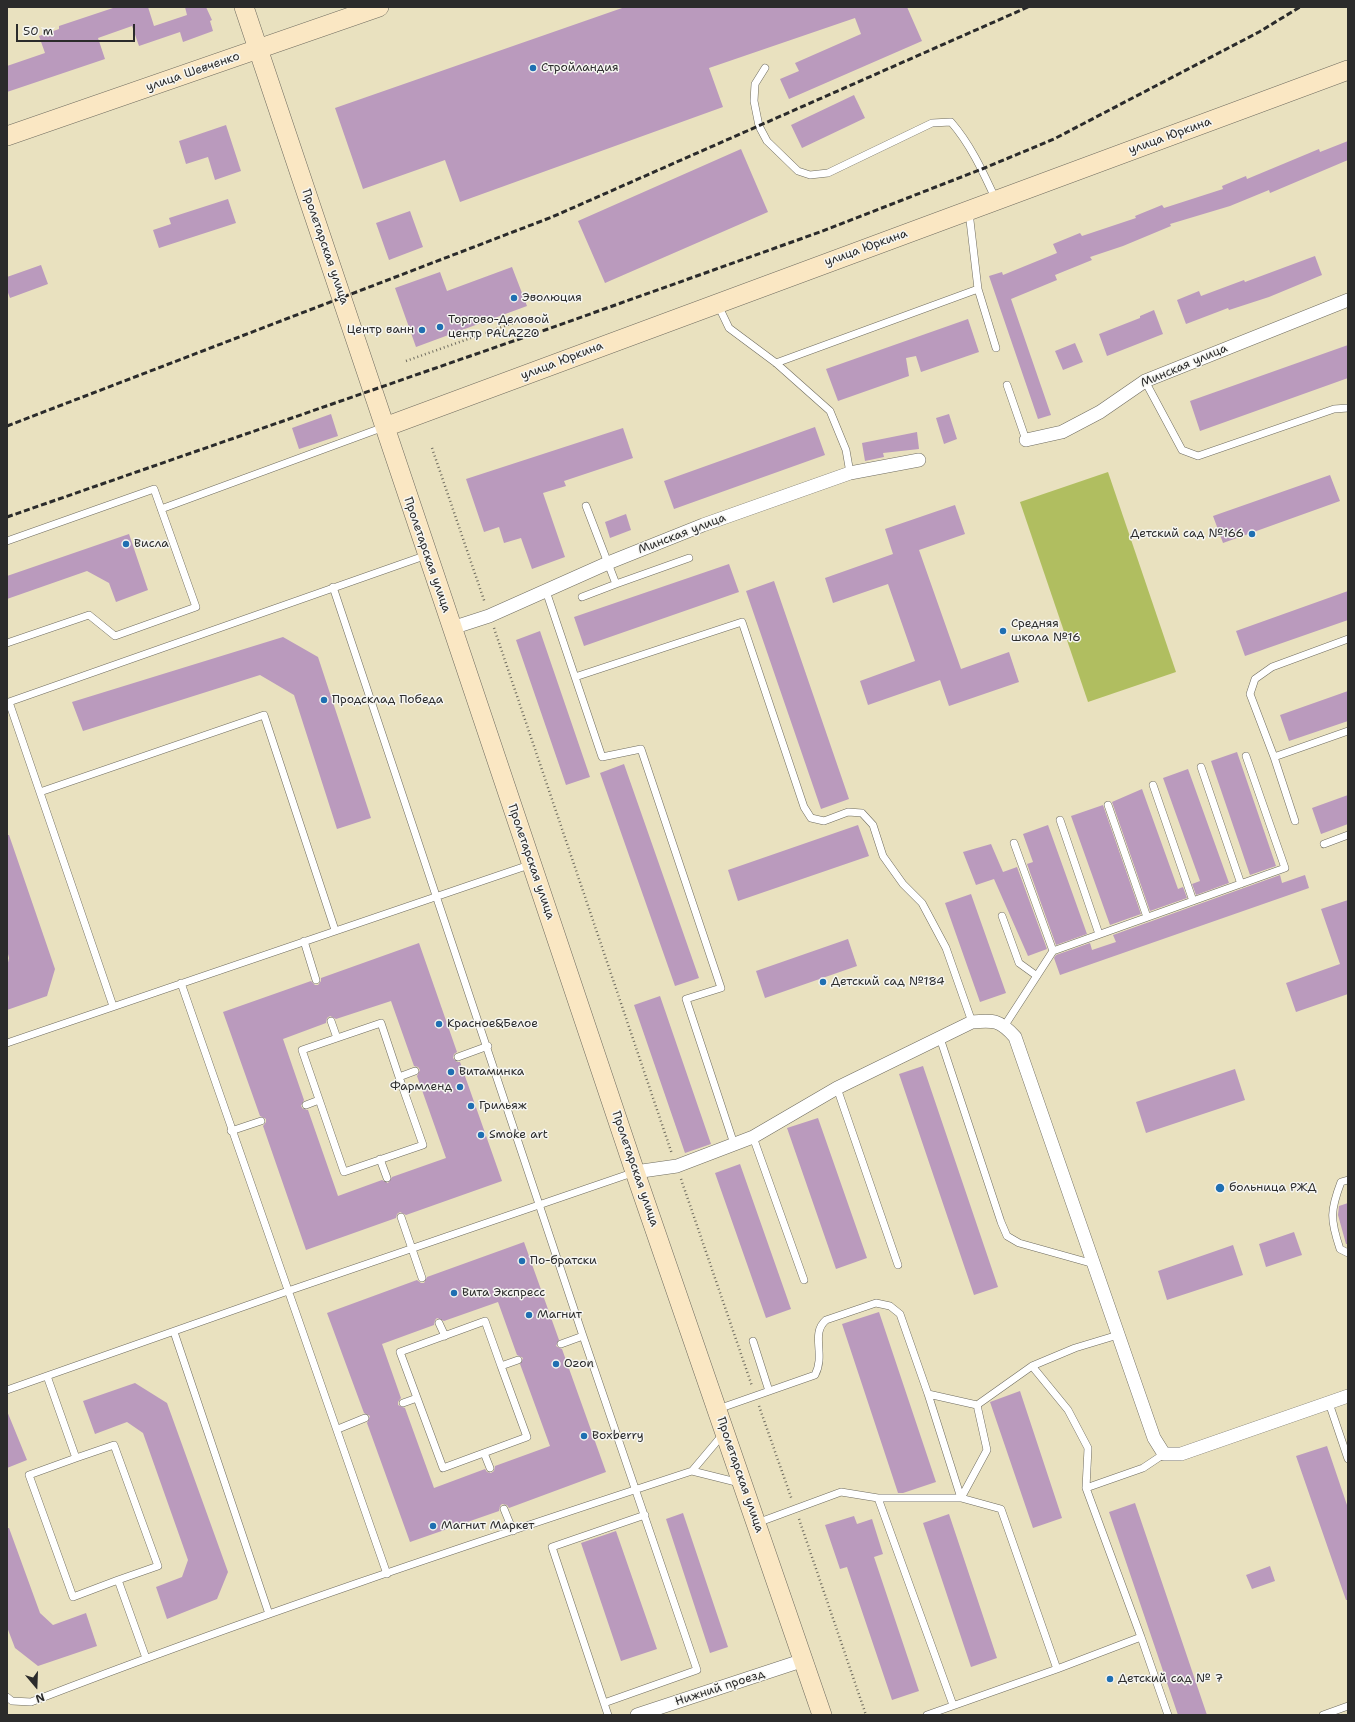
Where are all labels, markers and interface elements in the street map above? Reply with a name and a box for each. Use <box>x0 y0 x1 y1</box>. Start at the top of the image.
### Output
scale bar <box>18 16 137 42</box>
text: 50 m <box>23 23 53 39</box>
street label: улица Шевченко <box>144 49 242 95</box>
place label: Стройландия <box>541 61 619 75</box>
marker: Стройландия <box>528 63 538 73</box>
street label: улица Юркина <box>1127 114 1213 158</box>
street label: Пролетарская улица <box>298 187 352 307</box>
street label: улица Юркина <box>823 226 909 270</box>
place label: Эволюция <box>522 291 582 305</box>
marker: Эволюция <box>509 293 519 303</box>
place label: Торгово-Деловой центр PALAZZO <box>448 313 549 341</box>
marker: Торгово-Деловой центр PALAZZO <box>435 322 445 332</box>
place label: Центр ванн <box>347 323 414 337</box>
marker: Центр ванн <box>417 325 427 335</box>
street label: улица Юркина <box>519 339 605 383</box>
street label: Минская улица <box>1138 341 1230 391</box>
street label: Пролетарская улица <box>400 495 454 615</box>
street label: Минская улица <box>636 511 728 557</box>
place label: Детский сад №166 <box>1130 527 1244 541</box>
marker: Детский сад №166 <box>1247 529 1257 539</box>
place label: Висла <box>134 537 169 551</box>
marker: Висла <box>121 539 131 549</box>
place label: Средняя школа №16 <box>1011 617 1081 645</box>
marker: Средняя школа №16 <box>998 626 1008 636</box>
place label: Продсклад Победа <box>332 693 443 707</box>
marker: Продсклад Победа <box>319 695 329 705</box>
street label: Пролетарская улица <box>504 802 558 922</box>
place label: Детский сад №184 <box>831 975 945 989</box>
marker: Детский сад №184 <box>818 977 828 987</box>
place label: Красное&Белое <box>447 1017 538 1031</box>
marker: Красное&Белое <box>434 1019 444 1029</box>
place label: Витаминка <box>459 1065 524 1079</box>
marker: Витаминка <box>446 1067 456 1077</box>
place label: Фармленд <box>390 1080 452 1094</box>
marker: Фармленд <box>455 1082 465 1092</box>
place label: Грильяж <box>479 1099 527 1113</box>
marker: Грильяж <box>466 1101 476 1111</box>
street label: Пролетарская улица <box>608 1109 662 1229</box>
place label: Smoke art <box>489 1128 548 1142</box>
marker: Smoke art <box>476 1130 486 1140</box>
place label: больница РЖД <box>1229 1181 1316 1195</box>
marker: больница РЖД <box>1214 1182 1226 1194</box>
place label: По-братски <box>530 1254 597 1268</box>
marker: По-братски <box>517 1256 527 1266</box>
place label: Вита Экспресс <box>462 1286 545 1300</box>
marker: Вита Экспресс <box>449 1288 459 1298</box>
place label: Магнит <box>537 1308 582 1322</box>
marker: Магнит <box>524 1310 534 1320</box>
place label: Ozon <box>564 1357 594 1371</box>
marker: Ozon <box>551 1359 561 1369</box>
street label: Пролетарская улица <box>713 1415 767 1535</box>
place label: Boxberry <box>592 1429 644 1443</box>
marker: Boxberry <box>579 1431 589 1441</box>
place label: Магнит Маркет <box>441 1519 534 1533</box>
marker: Магнит Маркет <box>428 1521 438 1531</box>
north arrow <box>16 1666 56 1706</box>
street label: Нижний проезд <box>673 1667 767 1709</box>
place label: Детский сад № 7 <box>1118 1672 1223 1686</box>
marker: Детский сад № 7 <box>1105 1674 1115 1684</box>
text: N <box>34 1689 47 1706</box>

